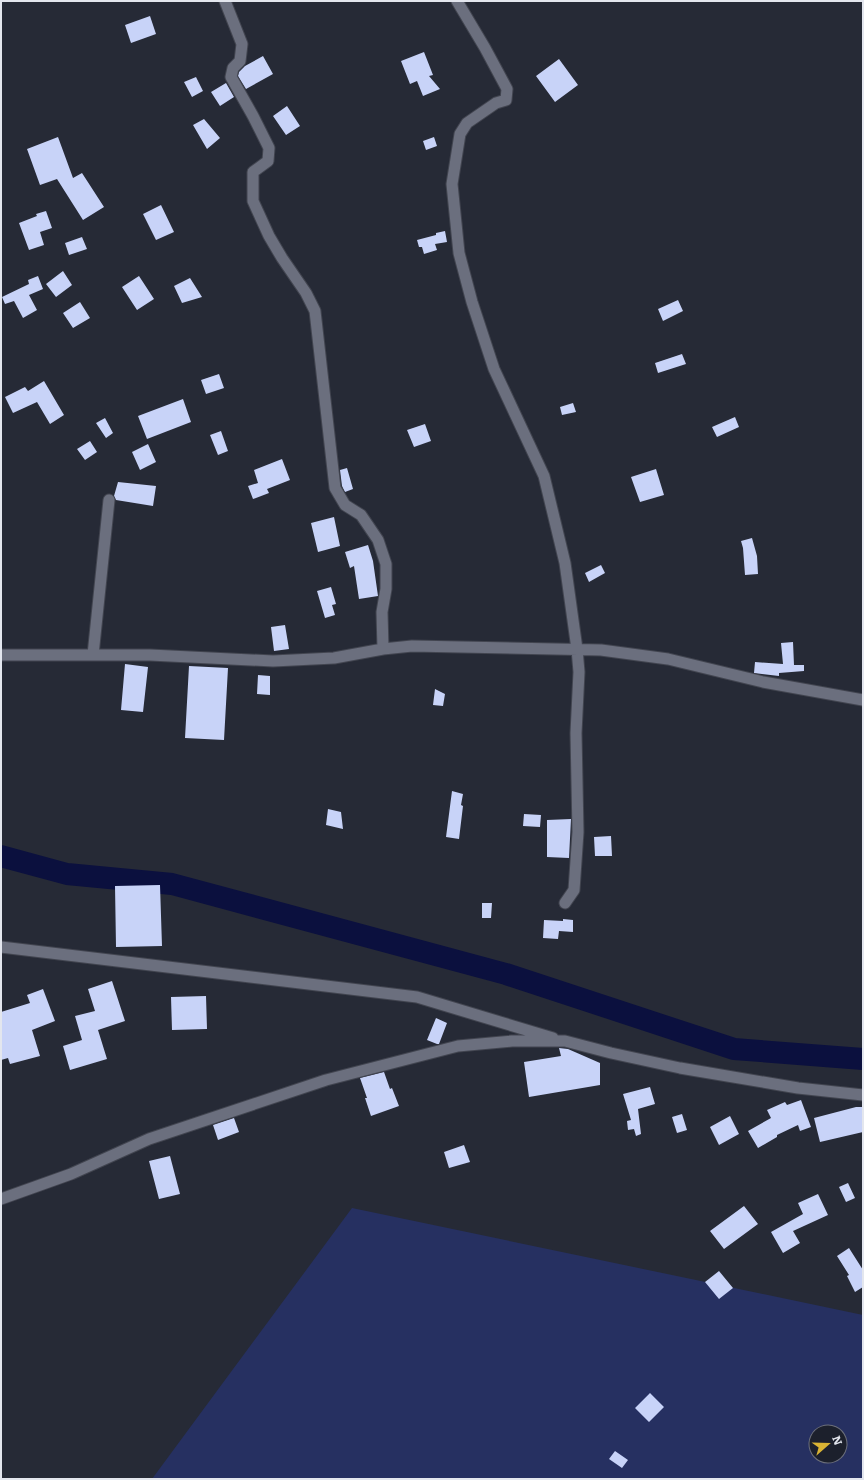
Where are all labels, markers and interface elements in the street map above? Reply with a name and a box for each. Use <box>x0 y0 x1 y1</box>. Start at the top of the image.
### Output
north arrow <box>808 1424 848 1464</box>
text: N <box>829 1433 847 1447</box>

